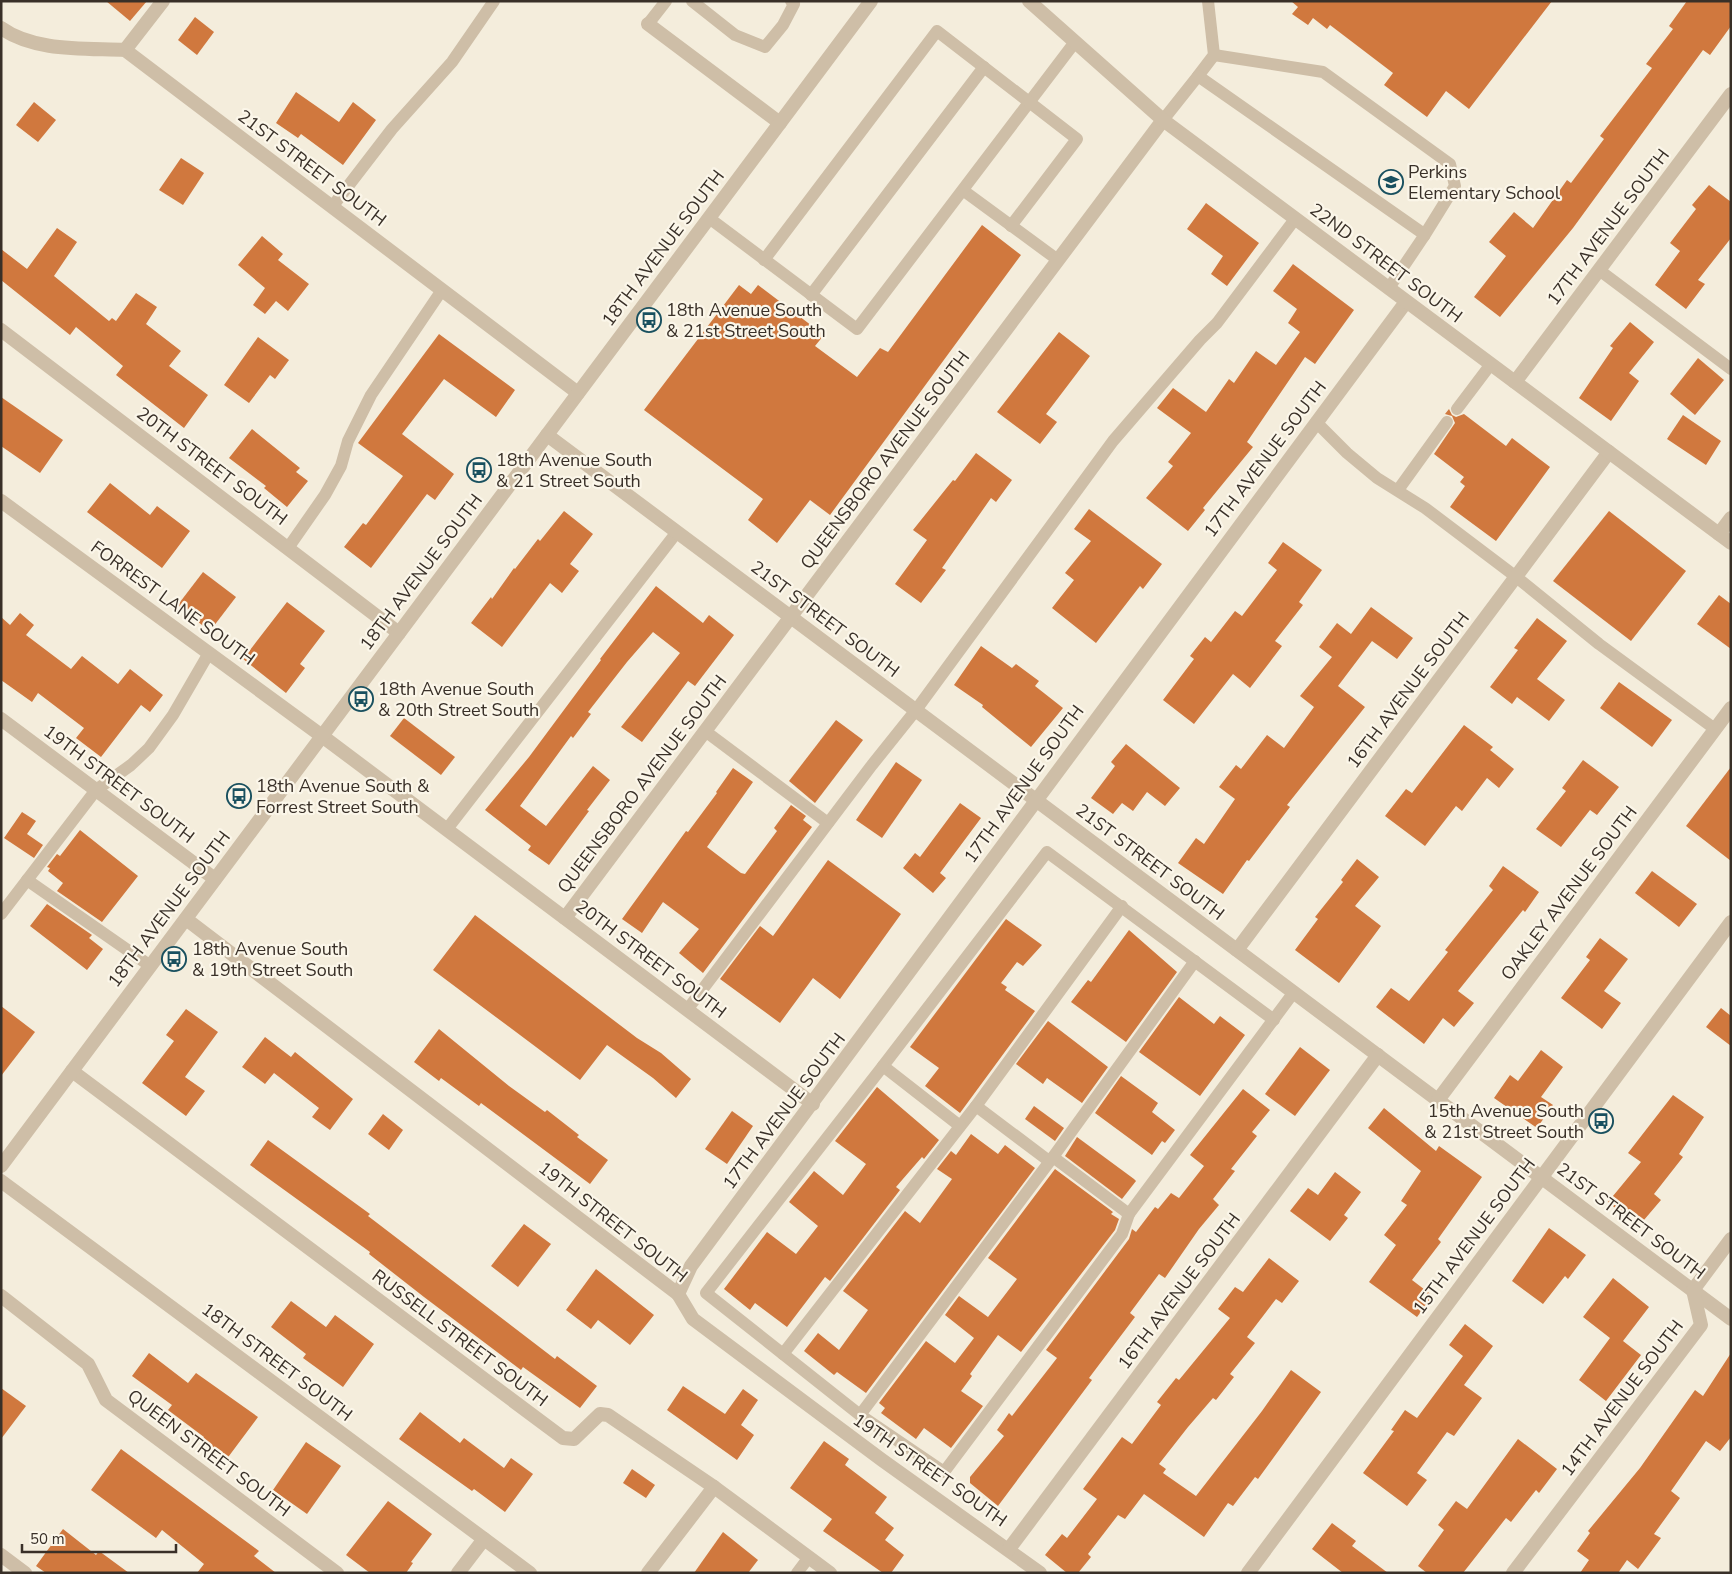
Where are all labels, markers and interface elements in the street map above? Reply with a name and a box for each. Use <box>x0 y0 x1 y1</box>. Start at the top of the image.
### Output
street label: 21ST STREET SOUTH <box>233 104 391 232</box>
street label: 17TH AVENUE SOUTH <box>1541 144 1675 310</box>
place label: Perkins Elementary School <box>1408 160 1561 205</box>
street label: 18TH AVENUE SOUTH <box>596 165 730 331</box>
school or university icon: Perkins Elementary School <box>1378 169 1404 195</box>
street label: 22ND STREET SOUTH <box>1305 198 1467 328</box>
place label: 18th Avenue South & 21st Street South <box>666 298 826 343</box>
bus stop icon: 18th Avenue South & 21st Street South <box>636 307 662 333</box>
street label: QUEENSBORO AVENUE SOUTH <box>795 346 975 574</box>
street label: 17TH AVENUE SOUTH <box>1198 376 1332 542</box>
street label: 20TH STREET SOUTH <box>132 401 292 531</box>
place label: 18th Avenue South & 21 Street South <box>496 448 652 493</box>
bus stop icon: 18th Avenue South & 21 Street South <box>466 457 492 483</box>
street label: 18TH AVENUE SOUTH <box>354 489 488 655</box>
street label: FORREST LANE SOUTH <box>86 535 260 671</box>
street label: 21ST STREET SOUTH <box>746 555 904 683</box>
street label: 16TH AVENUE SOUTH <box>1341 607 1475 773</box>
street label: QUEENSBORO AVENUE SOUTH <box>552 670 732 898</box>
place label: 18th Avenue South & 20th Street South <box>378 677 539 722</box>
bus stop icon: 18th Avenue South & 20th Street South <box>348 686 374 712</box>
street label: 17TH AVENUE SOUTH <box>958 700 1090 868</box>
street label: 19TH STREET SOUTH <box>39 719 199 849</box>
place label: 18th Avenue South & Forrest Street South <box>256 774 430 819</box>
bus stop icon: 18th Avenue South & Forrest Street South <box>226 783 252 809</box>
street label: 21ST STREET SOUTH <box>1071 798 1229 926</box>
street label: OAKLEY AVENUE SOUTH <box>1495 801 1643 985</box>
street label: 18TH AVENUE SOUTH <box>102 826 236 992</box>
street label: 20TH STREET SOUTH <box>571 894 731 1024</box>
place label: 18th Avenue South & 19th Street South <box>192 937 353 982</box>
bus stop icon: 18th Avenue South & 19th Street South <box>161 946 187 972</box>
street label: 17TH AVENUE SOUTH <box>717 1028 851 1194</box>
place label: 15th Avenue South & 21st Street South <box>1424 1099 1584 1144</box>
bus stop icon: 15th Avenue South & 21st Street South <box>1588 1108 1614 1134</box>
street label: 15TH AVENUE SOUTH <box>1407 1153 1541 1319</box>
street label: 19TH STREET SOUTH <box>533 1156 693 1288</box>
street label: 21ST STREET SOUTH <box>1552 1157 1710 1285</box>
street label: 16TH AVENUE SOUTH <box>1112 1208 1246 1374</box>
street label: RUSSELL STREET SOUTH <box>367 1264 553 1412</box>
street label: 18TH STREET SOUTH <box>197 1297 357 1427</box>
street label: 14TH AVENUE SOUTH <box>1555 1315 1689 1481</box>
street label: QUEEN STREET SOUTH <box>123 1384 295 1522</box>
street label: 19TH STREET SOUTH <box>848 1408 1012 1532</box>
scale bar <box>22 1522 176 1554</box>
text: 50 m <box>30 1529 65 1549</box>

